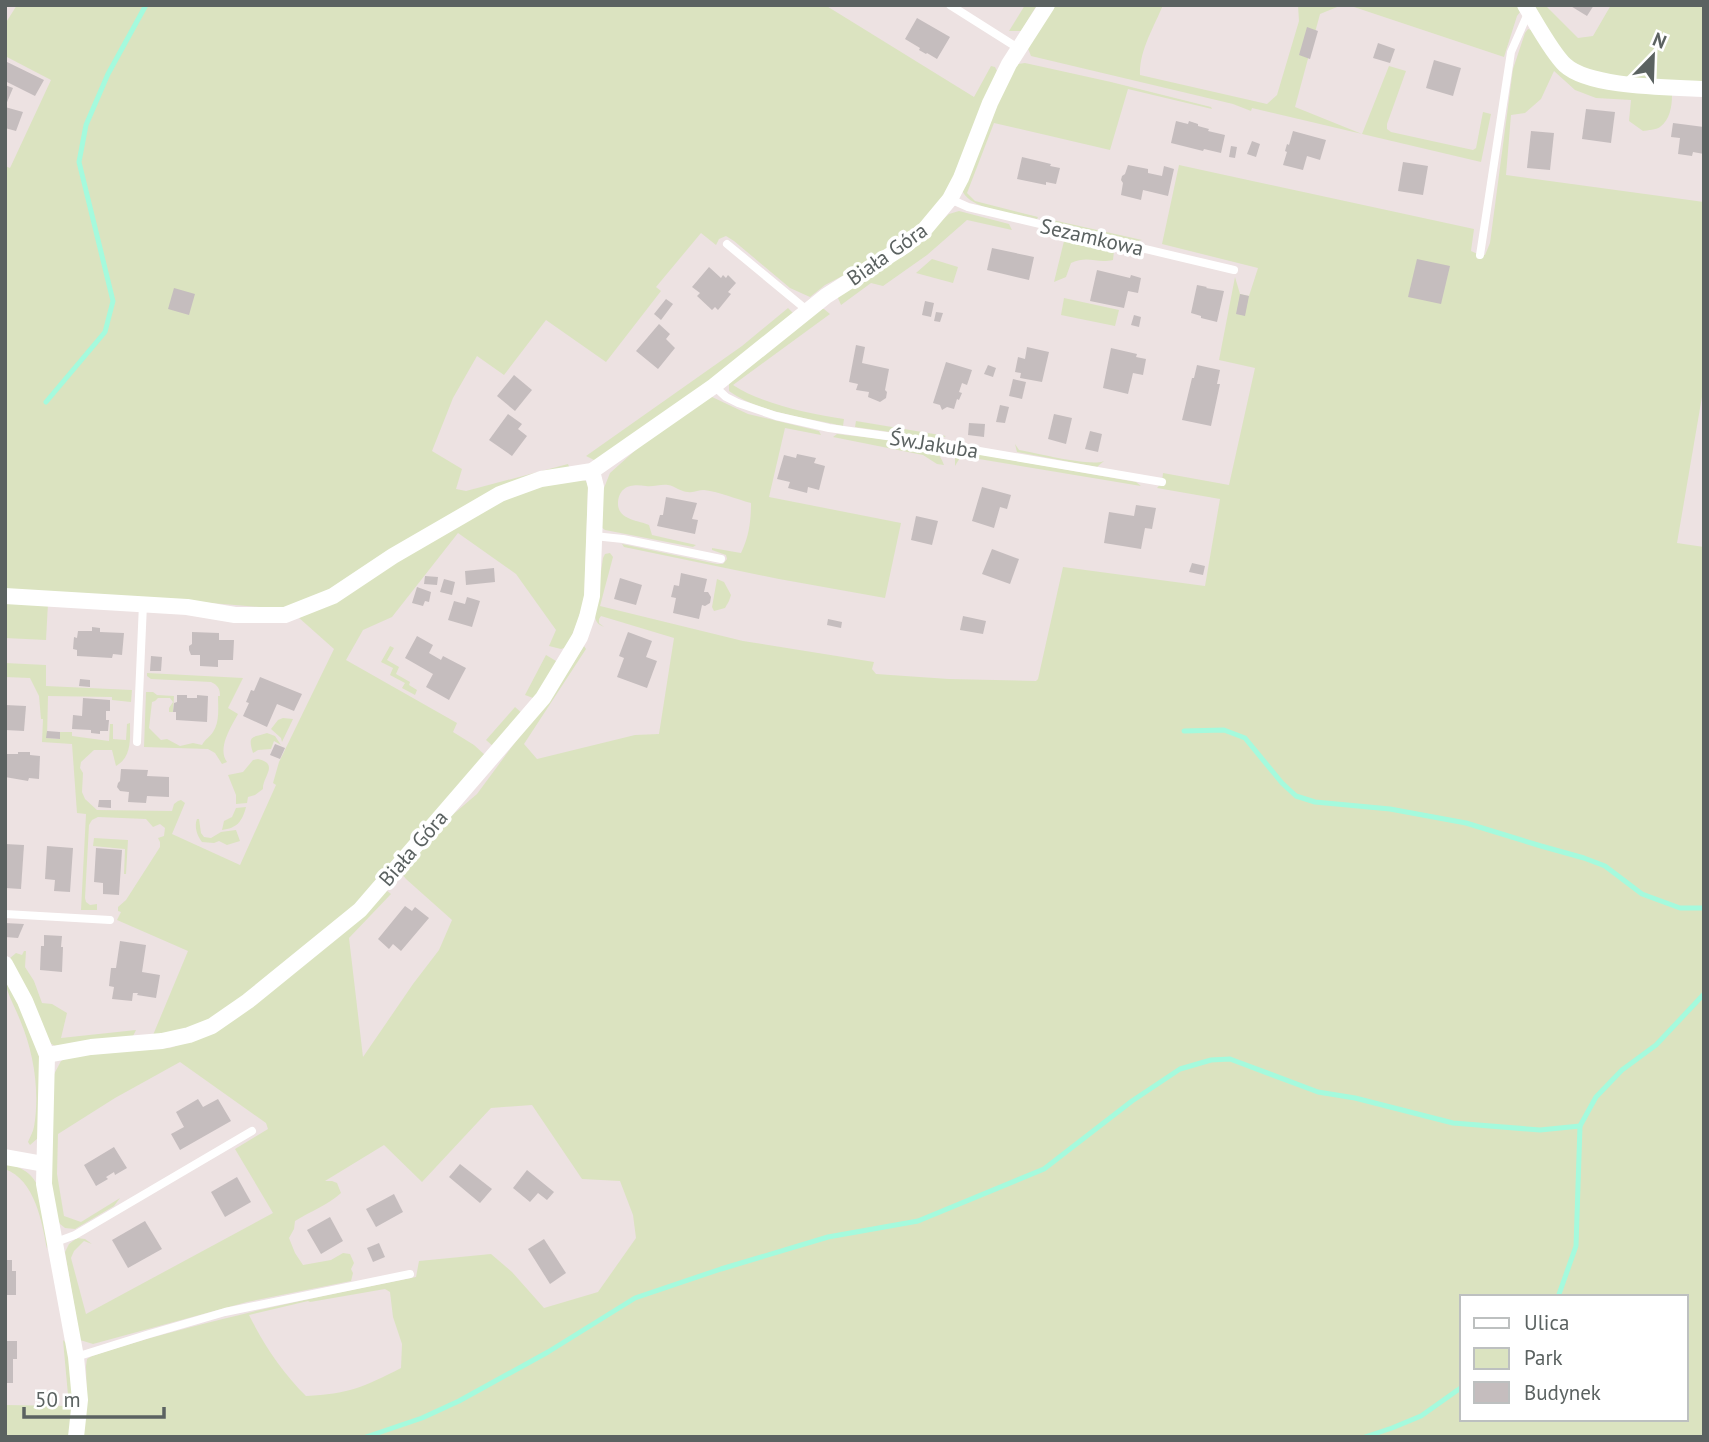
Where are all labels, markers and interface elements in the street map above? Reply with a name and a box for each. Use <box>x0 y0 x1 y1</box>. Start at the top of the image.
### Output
north arrow <box>1618 21 1688 91</box>
text: N <box>1649 27 1670 54</box>
street label: Sezamkowa <box>1038 212 1146 262</box>
street label: Biała Góra <box>842 217 932 291</box>
street label: Św.Jakuba <box>888 424 980 464</box>
street label: Biała Góra <box>373 804 453 892</box>
legend <box>1460 1295 1688 1421</box>
text: Ulica <box>1524 1309 1569 1336</box>
text: Park <box>1524 1344 1563 1371</box>
scale bar <box>24 1376 164 1420</box>
text: Budynek <box>1524 1379 1601 1406</box>
text: 50 m <box>35 1386 81 1413</box>

